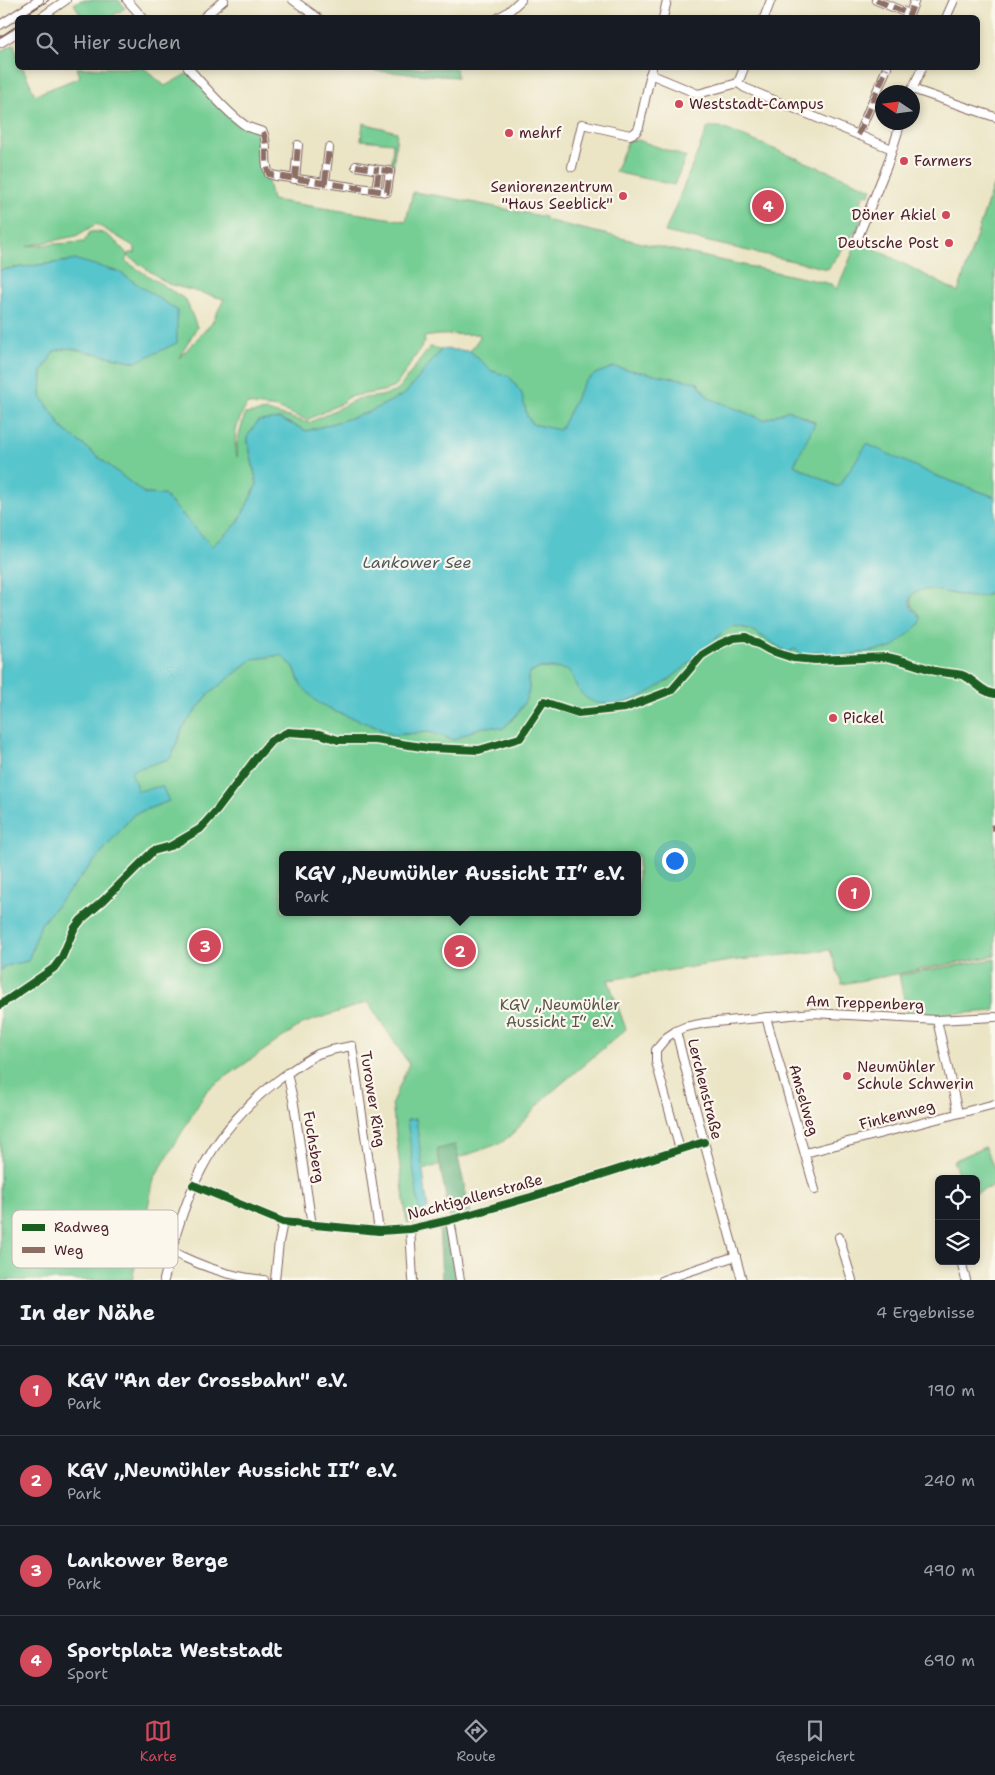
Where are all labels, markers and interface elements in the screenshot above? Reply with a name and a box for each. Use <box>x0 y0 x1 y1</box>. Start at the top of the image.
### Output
search box <box>15 15 980 70</box>
icon: search <box>33 29 61 57</box>
text: Hier suchen <box>73 30 181 55</box>
north arrow <box>875 85 920 130</box>
place label: Weststadt-Campus <box>689 94 824 114</box>
marker: Weststadt-Campus <box>673 98 685 110</box>
place label: mehrf <box>519 123 562 143</box>
marker: mehrf <box>503 127 515 139</box>
place label: Farmers <box>914 151 972 171</box>
marker: Farmers <box>898 155 910 167</box>
place label: Seniorenzentrum "Haus Seeblick" <box>490 177 613 214</box>
pin: 4 <box>752 187 784 225</box>
marker: Seniorenzentrum "Haus Seeblick" <box>617 190 629 202</box>
place label: Döner Akiel <box>852 205 936 225</box>
marker: Döner Akiel <box>940 209 952 221</box>
place label: Deutsche Post <box>838 233 939 253</box>
marker: Deutsche Post <box>943 237 955 249</box>
water label: Lankower See <box>363 552 472 573</box>
place label: Pickel <box>843 708 884 728</box>
marker: Pickel <box>827 712 839 724</box>
your location <box>662 848 688 874</box>
popup <box>279 851 641 916</box>
text: KGV „Neumühler Aussicht II“ e.V. <box>295 861 625 886</box>
pin: 1 <box>838 874 870 912</box>
text: Park <box>295 886 329 907</box>
pin: 3 <box>189 927 221 965</box>
pin: 2 <box>444 932 476 970</box>
street label: Am Treppenberg <box>805 991 925 1015</box>
park label: KGV „Neumühler Aussicht I“ e.V. <box>500 995 620 1032</box>
street label: Lerchenstraße <box>683 1036 727 1142</box>
street label: Turower Ring <box>356 1049 390 1149</box>
place label: Neumühler Schule Schwerin <box>857 1057 974 1094</box>
street label: Amselweg <box>784 1062 824 1138</box>
marker: Neumühler Schule Schwerin <box>841 1070 853 1082</box>
street label: Finkenweg <box>857 1095 937 1135</box>
street label: Fuchsberg <box>298 1110 330 1184</box>
street label: Nachtigallenstraße <box>405 1169 545 1225</box>
map controls <box>935 1175 980 1265</box>
button: locate <box>935 1175 980 1220</box>
legend <box>12 1210 178 1268</box>
text: Radweg <box>54 1218 109 1236</box>
button: layers <box>935 1220 980 1265</box>
text: Weg <box>54 1241 83 1259</box>
text: In der Nähe <box>20 1299 155 1327</box>
text: 4 Ergebnisse <box>876 1302 975 1323</box>
text: KGV "An der Crossbahn" e.V. <box>67 1368 348 1393</box>
text: 1 <box>32 1380 40 1401</box>
text: 190 m <box>928 1380 975 1401</box>
text: Park <box>67 1393 101 1414</box>
text: KGV „Neumühler Aussicht II“ e.V. <box>67 1458 397 1483</box>
text: 2 <box>30 1470 42 1491</box>
text: 240 m <box>923 1470 975 1491</box>
text: Park <box>67 1483 101 1504</box>
text: Lankower Berge <box>67 1548 228 1573</box>
text: 3 <box>30 1560 42 1581</box>
text: 490 m <box>923 1560 975 1581</box>
text: Park <box>67 1573 101 1594</box>
text: Sportplatz Weststadt <box>67 1638 283 1663</box>
text: 4 <box>30 1650 42 1671</box>
text: 690 m <box>924 1650 975 1671</box>
text: Sport <box>67 1663 108 1684</box>
tab: Karte <box>140 1717 177 1765</box>
tab: Route <box>456 1717 496 1765</box>
tab: Gespeichert <box>775 1717 855 1765</box>

